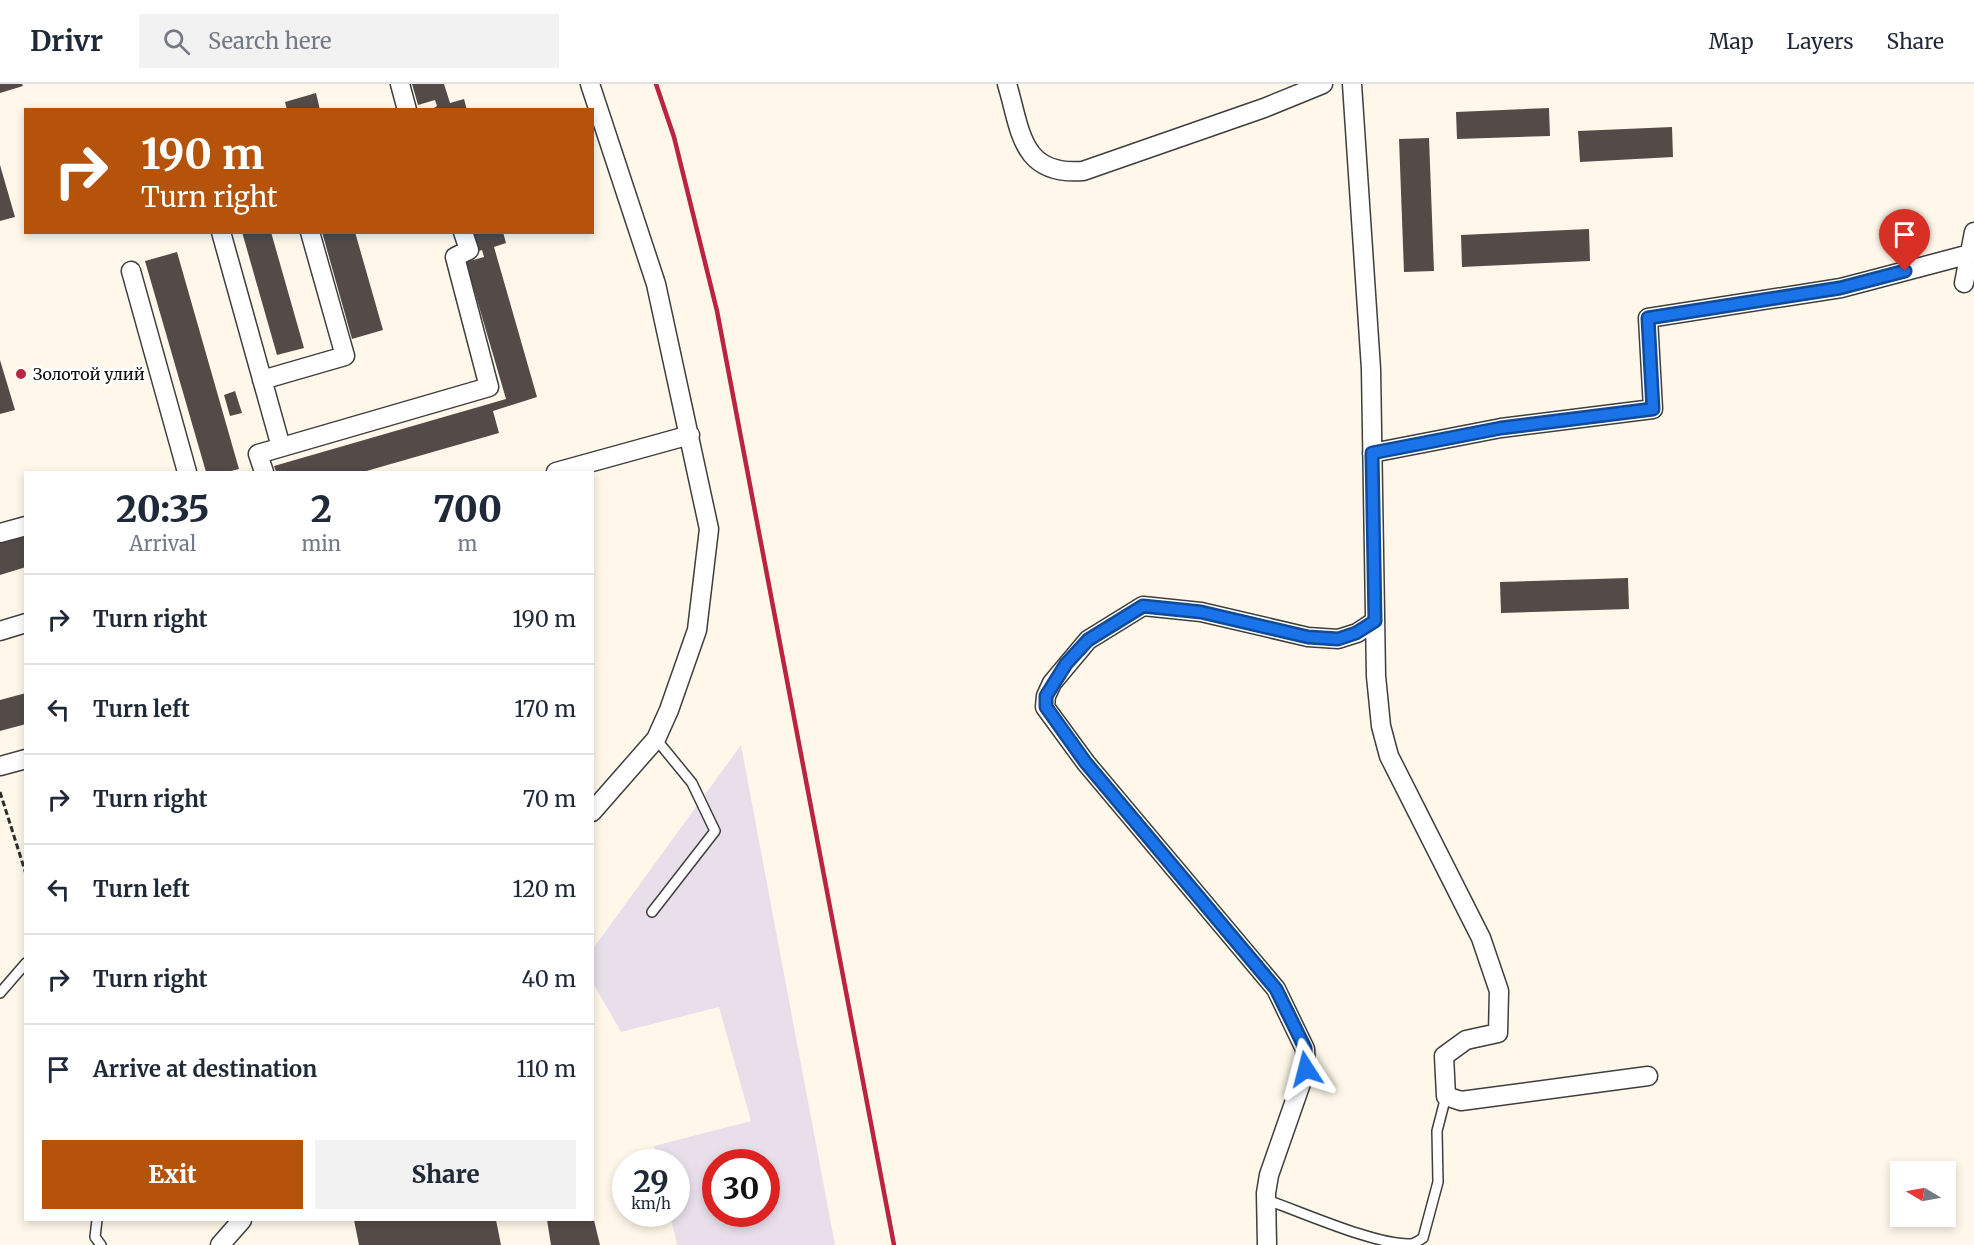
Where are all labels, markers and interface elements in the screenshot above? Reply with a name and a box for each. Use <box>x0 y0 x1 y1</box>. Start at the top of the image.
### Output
search box <box>139 14 559 68</box>
text: Drivr <box>30 23 103 59</box>
icon: search <box>160 25 193 58</box>
text: Search here <box>208 27 331 55</box>
text: Map <box>1709 28 1754 55</box>
text: Layers <box>1787 28 1854 55</box>
text: Share <box>1887 28 1944 55</box>
text: 190 m <box>141 128 264 180</box>
icon: right <box>42 132 120 210</box>
text: Turn right <box>141 180 278 214</box>
pin <box>1879 209 1930 271</box>
icon: arrive <box>1888 218 1921 251</box>
place label: Золотой улий <box>33 364 145 384</box>
marker: Золотой улий <box>14 367 28 381</box>
text: 20:35 <box>116 487 209 532</box>
text: 2 <box>311 487 332 532</box>
text: 700 <box>433 487 502 532</box>
text: Arrival <box>129 531 196 556</box>
text: min <box>301 531 341 556</box>
text: m <box>458 531 477 556</box>
icon: right <box>42 603 75 636</box>
text: Turn right <box>93 605 207 633</box>
text: 190 m <box>513 605 576 633</box>
icon: left <box>42 693 75 726</box>
text: Turn left <box>93 695 190 723</box>
text: 170 m <box>514 695 576 723</box>
icon: right <box>42 783 75 816</box>
text: Turn right <box>93 785 207 813</box>
text: 70 m <box>523 785 576 813</box>
icon: left <box>42 873 75 906</box>
text: Turn left <box>93 875 190 903</box>
text: 120 m <box>512 875 576 903</box>
icon: right <box>42 963 75 996</box>
text: Turn right <box>93 965 207 993</box>
text: 40 m <box>521 965 576 993</box>
position arrow <box>1274 1037 1338 1101</box>
icon: arrive <box>42 1053 75 1086</box>
text: Arrive at destination <box>93 1055 317 1083</box>
text: 110 m <box>517 1055 576 1083</box>
button: Exit <box>42 1140 303 1209</box>
button: Share <box>315 1140 576 1209</box>
speed limit sign: 30 <box>702 1149 780 1227</box>
north arrow <box>1890 1161 1956 1227</box>
map controls <box>1890 1161 1956 1227</box>
text: 29 <box>633 1162 669 1200</box>
text: km/h <box>631 1194 671 1213</box>

